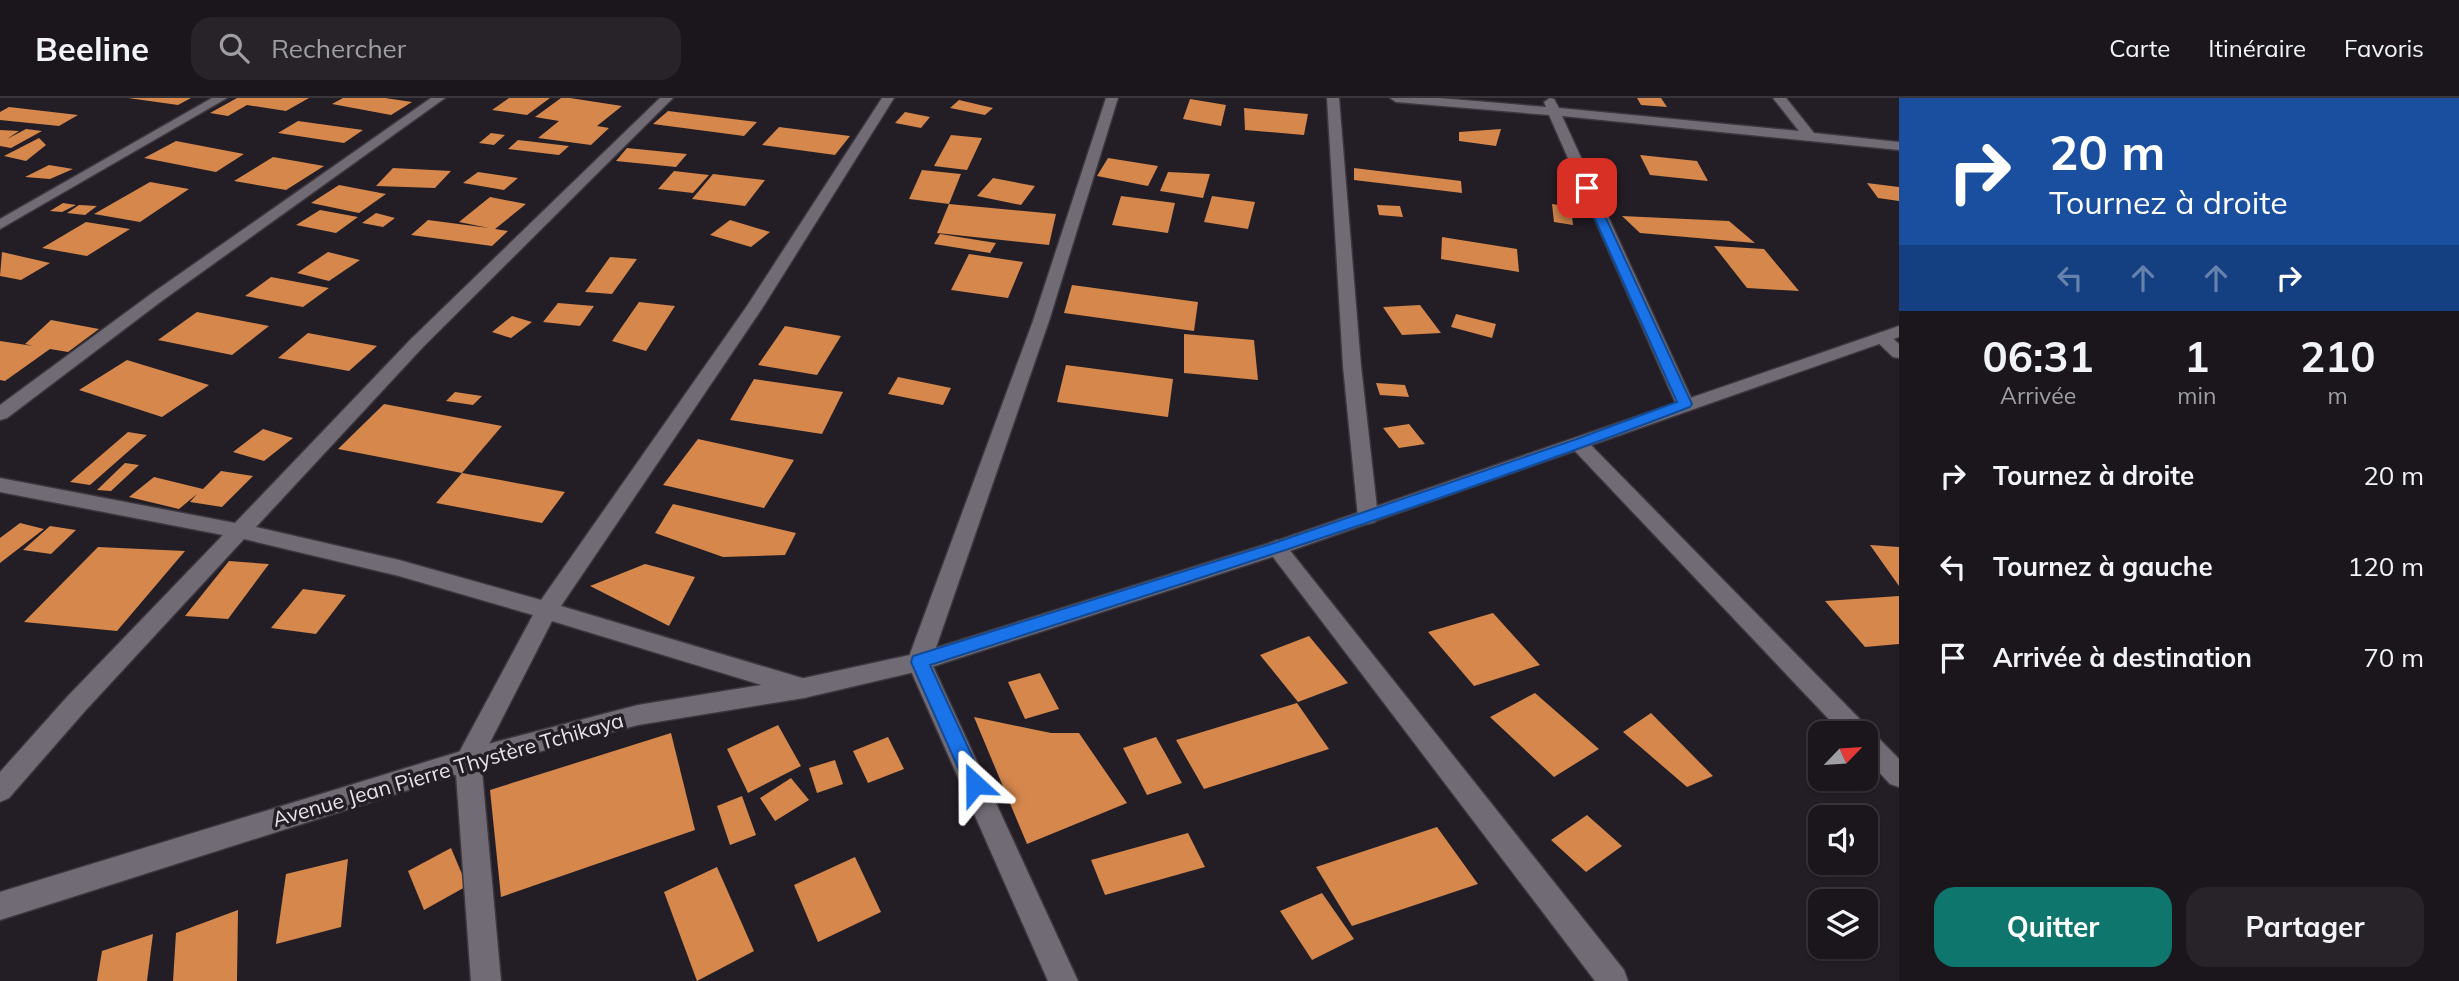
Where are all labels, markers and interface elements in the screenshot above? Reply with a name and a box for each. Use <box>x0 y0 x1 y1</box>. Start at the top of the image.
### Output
search box <box>191 17 681 80</box>
text: Beeline <box>35 28 149 69</box>
icon: search <box>215 29 253 67</box>
text: Rechercher <box>271 32 406 65</box>
text: Carte <box>2109 33 2170 63</box>
text: Itinéraire <box>2208 33 2306 63</box>
text: Favoris <box>2344 33 2424 63</box>
text: 20 m <box>2049 121 2165 182</box>
icon: right <box>1934 126 2025 217</box>
pin <box>1557 158 1617 218</box>
icon: arrive <box>1568 169 1606 207</box>
text: Tournez à droite <box>2049 182 2288 222</box>
icon: left <box>2051 259 2089 297</box>
icon: ahead <box>2124 259 2162 297</box>
icon: ahead <box>2197 259 2235 297</box>
icon: right <box>2270 259 2308 297</box>
text: 06:31 <box>1983 330 2094 383</box>
text: 1 <box>2184 330 2209 383</box>
text: 210 <box>2300 330 2375 383</box>
text: Arrivée <box>2000 381 2076 410</box>
text: min <box>2177 381 2216 410</box>
text: m <box>2328 381 2348 410</box>
icon: right <box>1934 457 1972 495</box>
text: Tournez à droite <box>1993 459 2194 492</box>
text: 20 m <box>2363 459 2424 492</box>
icon: left <box>1934 548 1972 586</box>
text: Tournez à gauche <box>1993 550 2213 583</box>
text: 120 m <box>2348 550 2424 583</box>
icon: arrive <box>1934 639 1972 677</box>
text: Arrivée à destination <box>1993 641 2252 674</box>
text: 70 m <box>2363 641 2424 674</box>
street label: Avenue Jean Pierre Thystère Tchikaya <box>269 706 626 832</box>
north arrow <box>1808 721 1878 791</box>
map controls <box>1808 721 1878 959</box>
position arrow <box>938 747 1012 821</box>
button: sound <box>1808 805 1878 875</box>
button: Quitter <box>1934 887 2172 967</box>
button: Partager <box>2186 887 2424 967</box>
button: layers <box>1808 889 1878 959</box>

